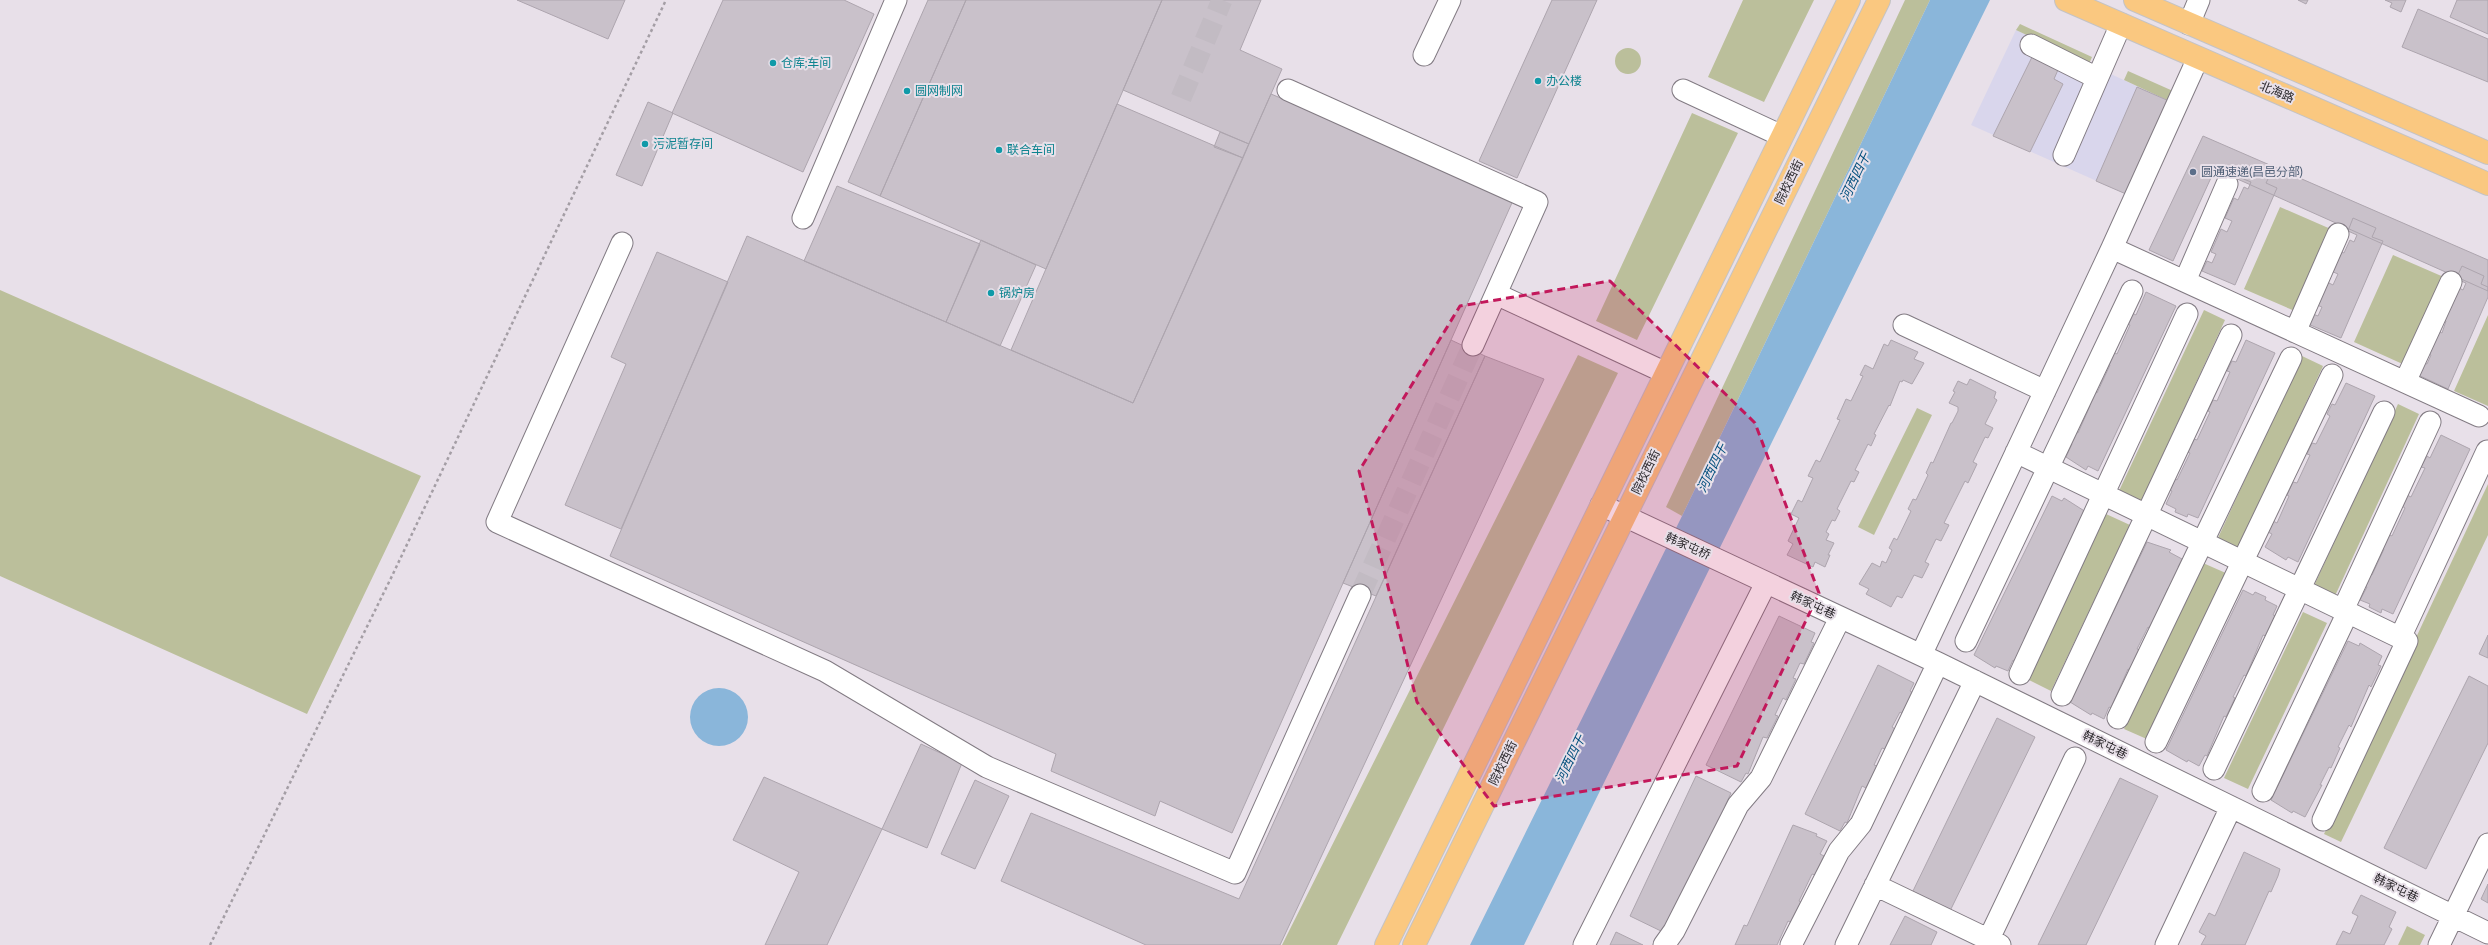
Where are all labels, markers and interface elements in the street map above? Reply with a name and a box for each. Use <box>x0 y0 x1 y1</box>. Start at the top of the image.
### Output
place label: 仓库;车间 <box>781 56 831 70</box>
marker: 仓库;车间 <box>768 58 778 68</box>
place label: 办公楼 <box>1546 74 1582 88</box>
marker: 办公楼 <box>1533 76 1543 86</box>
street label: 北海路 <box>2258 79 2296 105</box>
place label: 圆网制网 <box>915 84 963 98</box>
marker: 圆网制网 <box>902 86 912 96</box>
place label: 污泥暂存间 <box>653 137 713 151</box>
marker: 污泥暂存间 <box>640 139 650 149</box>
place label: 联合车间 <box>1007 143 1055 157</box>
marker: 联合车间 <box>994 145 1004 155</box>
water label: 河西四干 <box>1837 149 1874 204</box>
street label: 院校西街 <box>1772 157 1806 207</box>
place label: 圆通速递(昌邑分部) <box>2201 165 2303 179</box>
marker: 圆通速递(昌邑分部) <box>2188 167 2198 177</box>
place label: 锅炉房 <box>999 286 1035 300</box>
marker: 锅炉房 <box>986 288 996 298</box>
water label: 河西四干 <box>1694 440 1731 495</box>
street label: 院校西街 <box>1629 447 1663 497</box>
street label: 韩家屯桥 <box>1663 530 1713 562</box>
street label: 韩家屯巷 <box>1788 589 1838 621</box>
street label: 韩家屯巷 <box>2080 728 2130 762</box>
water label: 河西四干 <box>1552 731 1589 786</box>
street label: 院校西街 <box>1486 738 1520 788</box>
street label: 韩家屯巷 <box>2371 871 2421 905</box>

